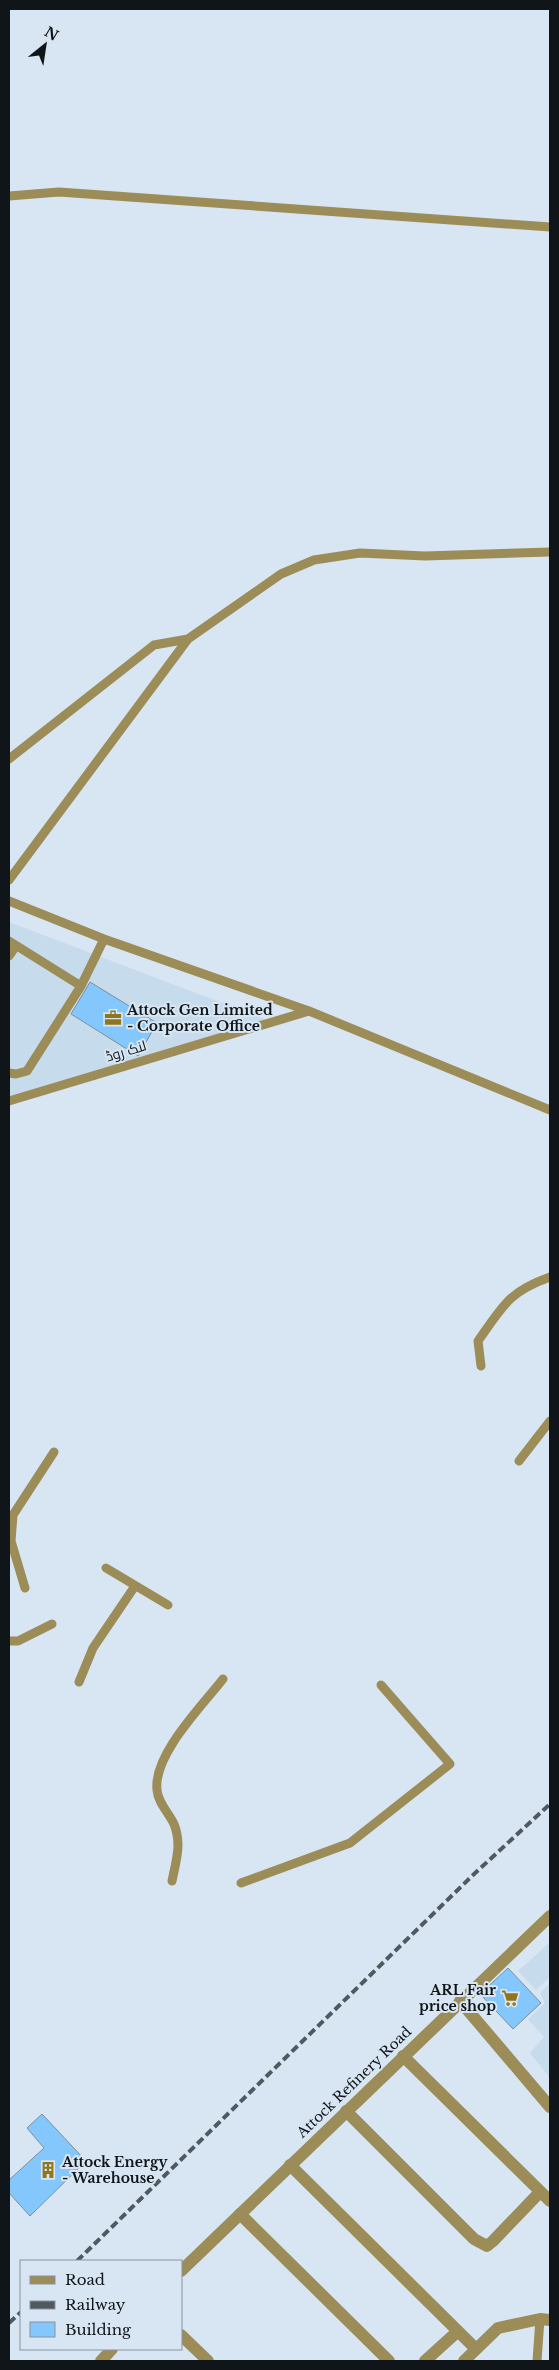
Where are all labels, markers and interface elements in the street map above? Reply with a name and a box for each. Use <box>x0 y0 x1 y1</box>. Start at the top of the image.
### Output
north arrow <box>20 20 70 70</box>
text: N <box>41 23 62 45</box>
place label: Attock Gen Limited - Corporate Office <box>126 1001 273 1035</box>
office icon: Attock Gen Limited - Corporate Office <box>103 1008 123 1028</box>
street label: لنک روڈ <box>104 1036 148 1066</box>
place label: ARL Fair price shop <box>419 1981 496 2015</box>
supermarket icon: ARL Fair price shop <box>500 1988 520 2008</box>
street label: Attock Refinery Road <box>292 2022 416 2142</box>
place label: Attock Energy - Warehouse <box>61 2153 168 2187</box>
building icon: Attock Energy - Warehouse <box>38 2160 58 2180</box>
legend <box>20 2260 182 2350</box>
text: Road <box>65 2270 105 2289</box>
text: Railway <box>65 2295 126 2314</box>
text: Building <box>65 2320 132 2339</box>

